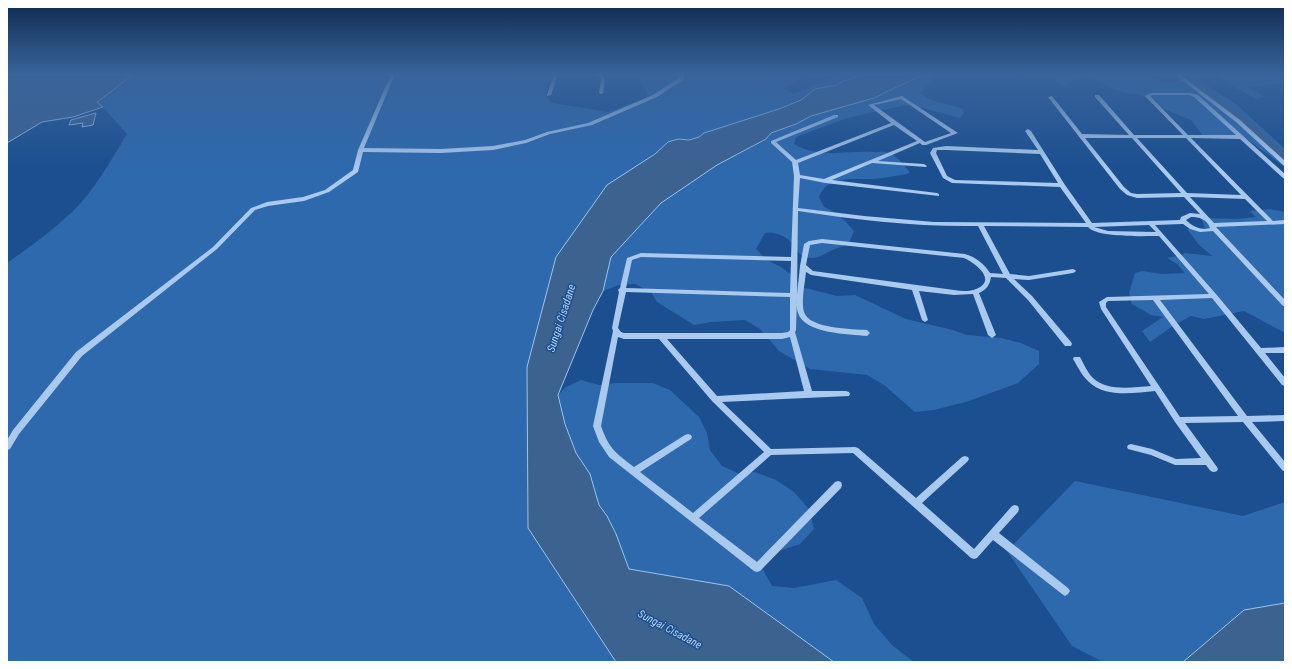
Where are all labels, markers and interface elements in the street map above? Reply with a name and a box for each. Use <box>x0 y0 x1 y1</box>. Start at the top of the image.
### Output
water label: Sungai Cisadane <box>544 283 579 354</box>
water label: Sungai Cisadane <box>636 607 704 652</box>

